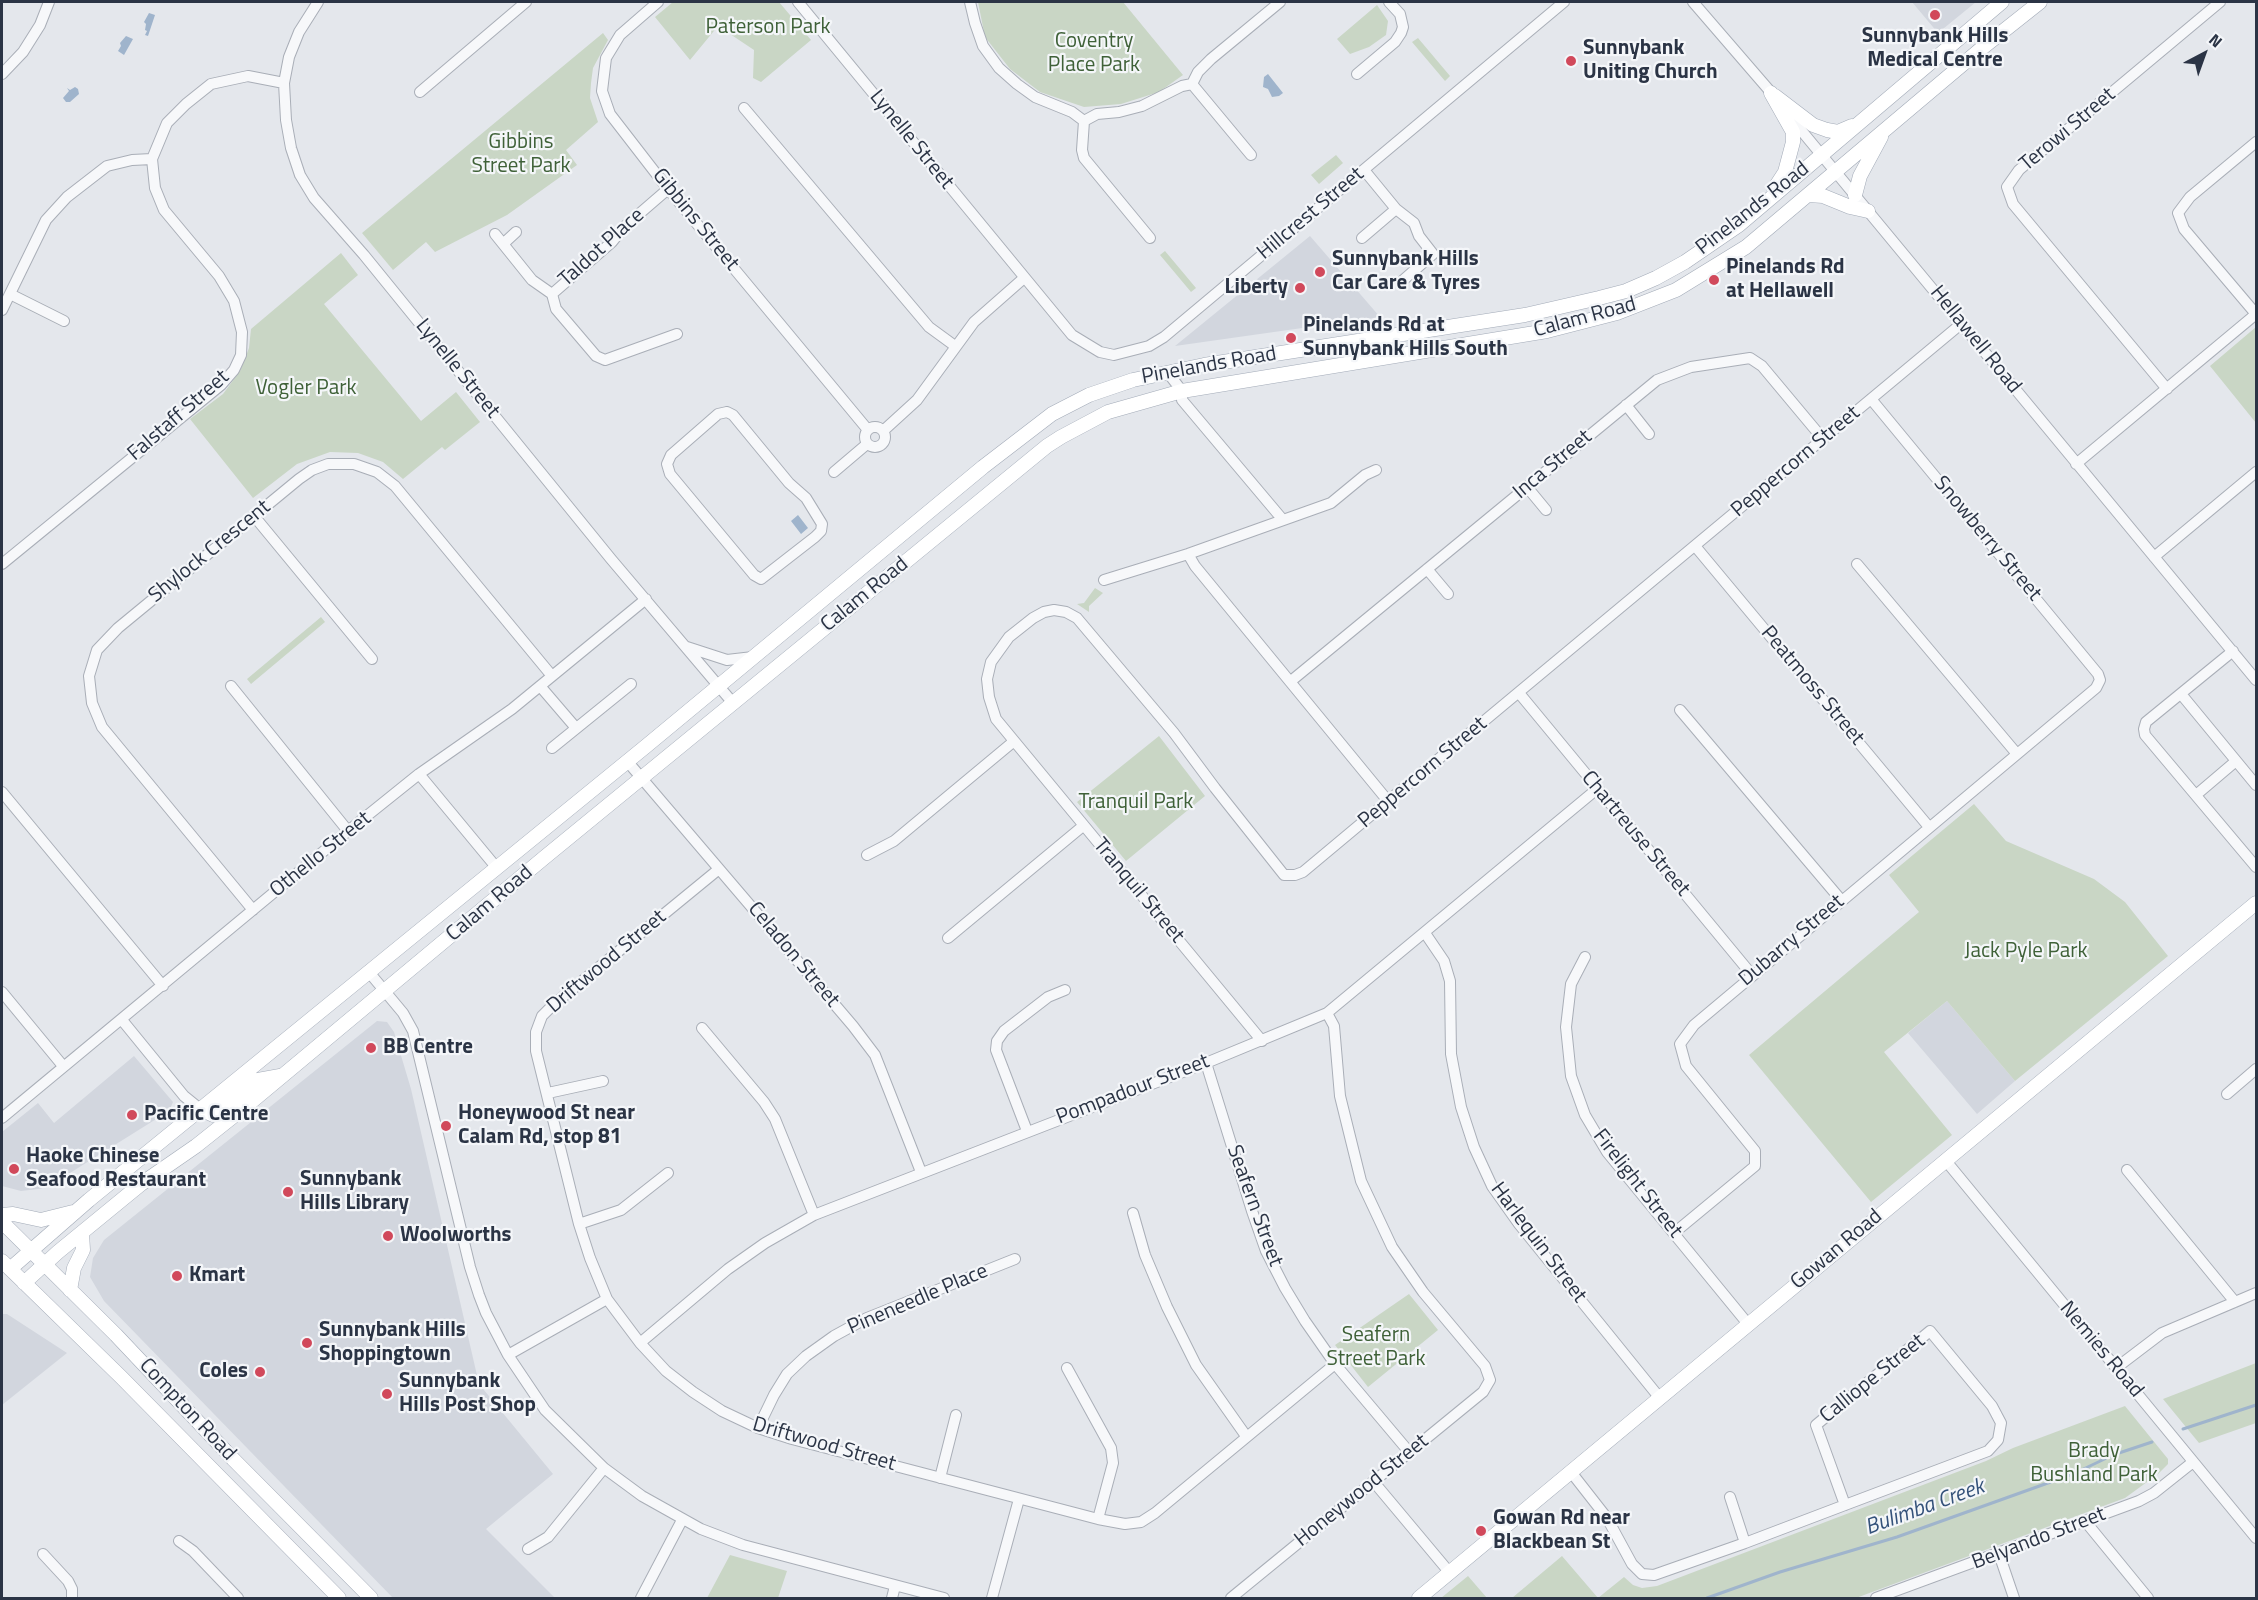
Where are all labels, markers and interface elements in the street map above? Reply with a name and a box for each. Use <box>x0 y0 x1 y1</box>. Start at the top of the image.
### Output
marker: Sunnybank Hills Medical Centre <box>1928 8 1942 22</box>
park label: Paterson Park <box>705 15 831 41</box>
place label: Sunnybank Hills Medical Centre <box>1862 24 2008 74</box>
north arrow <box>2174 24 2234 84</box>
text: N <box>2204 28 2228 53</box>
park label: Coventry Place Park <box>1048 29 1140 79</box>
place label: Sunnybank Uniting Church <box>1583 36 1718 86</box>
marker: Sunnybank Uniting Church <box>1564 54 1578 68</box>
street label: Terowi Street <box>2015 83 2121 177</box>
street label: Lynelle Street <box>863 85 959 195</box>
park label: Gibbins Street Park <box>472 130 570 180</box>
street label: Pinelands Road <box>1691 157 1815 261</box>
street label: Hillcrest Street <box>1253 162 1369 266</box>
street label: Gibbins Street <box>646 164 744 276</box>
street label: Taldot Place <box>554 203 650 293</box>
place label: Sunnybank Hills Car Care & Tyres <box>1332 247 1480 297</box>
place label: Pinelands Rd at Hellawell <box>1726 255 1845 305</box>
marker: Sunnybank Hills Car Care & Tyres <box>1313 265 1327 279</box>
marker: Pinelands Rd at Hellawell <box>1707 273 1721 287</box>
place label: Liberty <box>1225 275 1288 301</box>
marker: Liberty <box>1293 281 1307 295</box>
street label: Hellawell Road <box>1924 281 2026 399</box>
street label: Calam Road <box>1531 292 1639 344</box>
place label: Pinelands Rd at Sunnybank Hills South <box>1303 313 1508 363</box>
street label: Lynelle Street <box>409 314 505 424</box>
marker: Pinelands Rd at Sunnybank Hills South <box>1284 331 1298 345</box>
street label: Pinelands Road <box>1140 342 1278 390</box>
street label: Falstaff Street <box>123 365 235 467</box>
park label: Vogler Park <box>256 376 356 402</box>
street label: Peppercorn Street <box>1727 401 1865 523</box>
street label: Inca Street <box>1509 425 1597 505</box>
street label: Snowberry Street <box>1928 472 2046 606</box>
street label: Shylock Crescent <box>144 495 276 609</box>
street label: Calam Road <box>816 552 914 638</box>
street label: Peatmoss Street <box>1755 621 1869 751</box>
street label: Peppercorn Street <box>1354 712 1492 834</box>
street label: Chartreuse Street <box>1575 766 1695 902</box>
park label: Tranquil Park <box>1079 790 1193 816</box>
street label: Othello Street <box>265 807 377 903</box>
street label: Tranquil Street <box>1087 834 1189 948</box>
street label: Calam Road <box>442 861 538 947</box>
street label: Dubarry Street <box>1734 890 1850 992</box>
street label: Celadon Street <box>742 897 844 1013</box>
street label: Driftwood Street <box>542 905 672 1019</box>
park label: Jack Pyle Park <box>1964 939 2088 965</box>
place label: BB Centre <box>383 1035 473 1061</box>
marker: BB Centre <box>364 1041 378 1055</box>
street label: Pompadour Street <box>1053 1049 1213 1131</box>
place label: Honeywood St near Calam Rd, stop 81 <box>458 1101 635 1151</box>
place label: Pacific Centre <box>144 1102 268 1128</box>
marker: Pacific Centre <box>125 1108 139 1122</box>
marker: Honeywood St near Calam Rd, stop 81 <box>439 1119 453 1133</box>
street label: Firelight Street <box>1587 1125 1687 1243</box>
street label: Seafern Street <box>1220 1142 1288 1270</box>
place label: Haoke Chinese Seafood Restaurant <box>26 1144 206 1194</box>
marker: Haoke Chinese Seafood Restaurant <box>7 1162 21 1176</box>
place label: Sunnybank Hills Library <box>300 1167 409 1217</box>
street label: Harlequin Street <box>1485 1178 1591 1308</box>
marker: Sunnybank Hills Library <box>281 1185 295 1199</box>
street label: Gowan Road <box>1786 1204 1888 1296</box>
place label: Woolworths <box>400 1223 512 1249</box>
marker: Woolworths <box>381 1229 395 1243</box>
street label: Pineneedle Place <box>844 1259 992 1341</box>
place label: Kmart <box>189 1263 245 1289</box>
marker: Kmart <box>170 1269 184 1283</box>
street label: Nemies Road <box>2054 1297 2148 1403</box>
place label: Sunnybank Hills Shoppingtown <box>319 1318 466 1368</box>
park label: Seafern Street Park <box>1327 1323 1425 1373</box>
street label: Calliope Street <box>1815 1329 1931 1429</box>
marker: Sunnybank Hills Shoppingtown <box>300 1336 314 1350</box>
street label: Compton Road <box>133 1354 241 1466</box>
place label: Coles <box>199 1359 248 1385</box>
marker: Coles <box>253 1365 267 1379</box>
place label: Sunnybank Hills Post Shop <box>399 1369 536 1419</box>
marker: Sunnybank Hills Post Shop <box>380 1387 394 1401</box>
street label: Driftwood Street <box>750 1413 898 1477</box>
street label: Honeywood Street <box>1290 1429 1434 1553</box>
park label: Brady Bushland Park <box>2030 1439 2158 1489</box>
water label: Bulimba Creek <box>1862 1474 1988 1542</box>
street label: Belyando Street <box>1969 1502 2109 1576</box>
place label: Gowan Rd near Blackbean St <box>1493 1506 1630 1556</box>
marker: Gowan Rd near Blackbean St <box>1474 1524 1488 1538</box>

